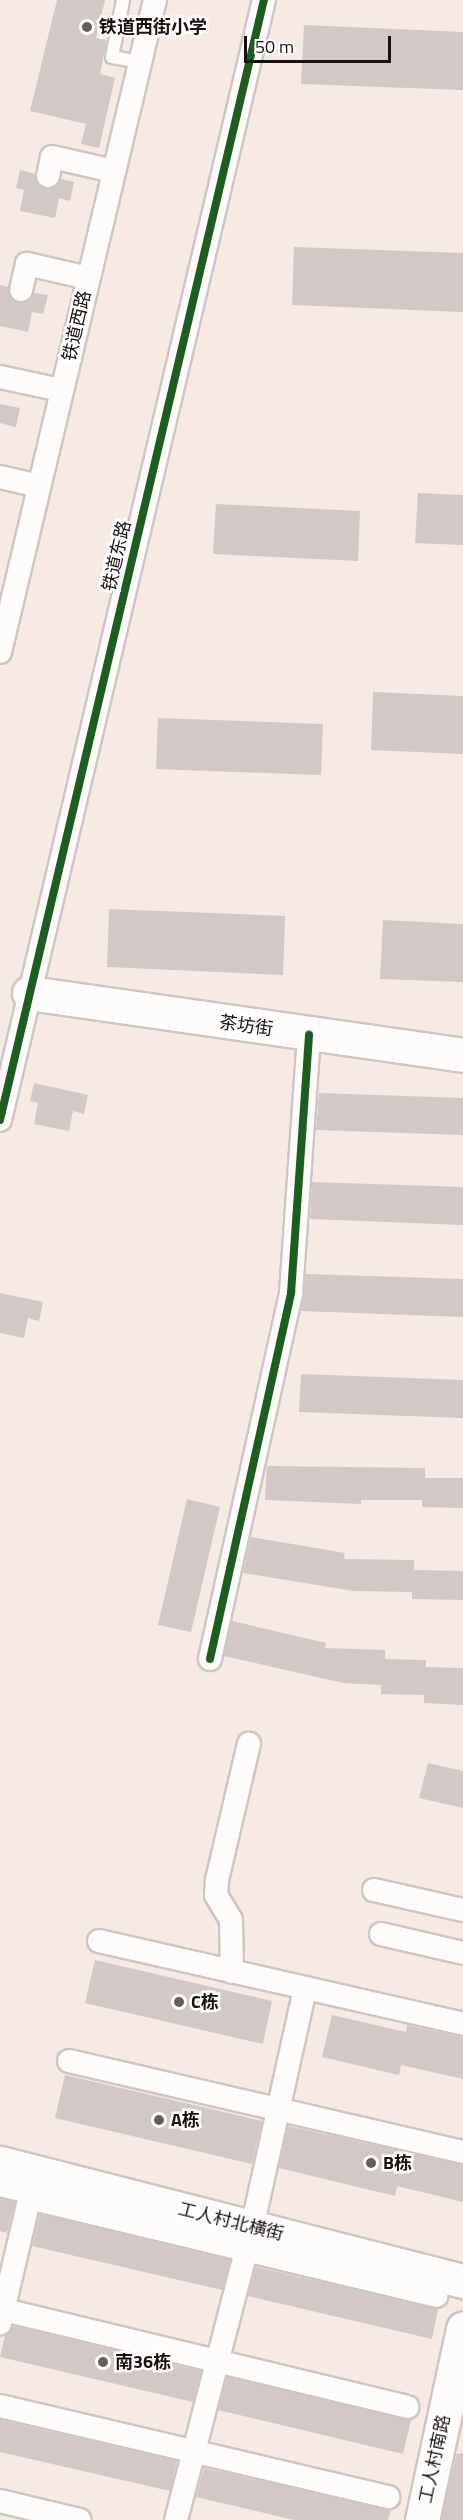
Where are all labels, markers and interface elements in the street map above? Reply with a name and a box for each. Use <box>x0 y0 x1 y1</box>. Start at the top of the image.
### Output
place label: 铁道西街小学 <box>99 16 207 38</box>
marker: 铁道西街小学 <box>80 20 94 34</box>
scale bar <box>247 24 394 62</box>
text: 50 m <box>255 33 294 60</box>
street label: 铁道西路 <box>58 288 96 364</box>
street label: 铁道东路 <box>98 518 136 594</box>
street label: 茶坊街 <box>218 1012 274 1040</box>
place label: C栋 <box>191 1991 219 2013</box>
marker: C栋 <box>172 1995 186 2009</box>
place label: A栋 <box>171 2109 200 2131</box>
marker: A栋 <box>152 2113 166 2127</box>
place label: B栋 <box>383 2152 412 2174</box>
marker: B栋 <box>364 2156 378 2170</box>
street label: 工人村北横街 <box>176 2198 286 2246</box>
place label: 南36栋 <box>115 2351 171 2373</box>
marker: 南36栋 <box>96 2355 110 2369</box>
street label: 工人村南路 <box>415 2413 455 2505</box>

